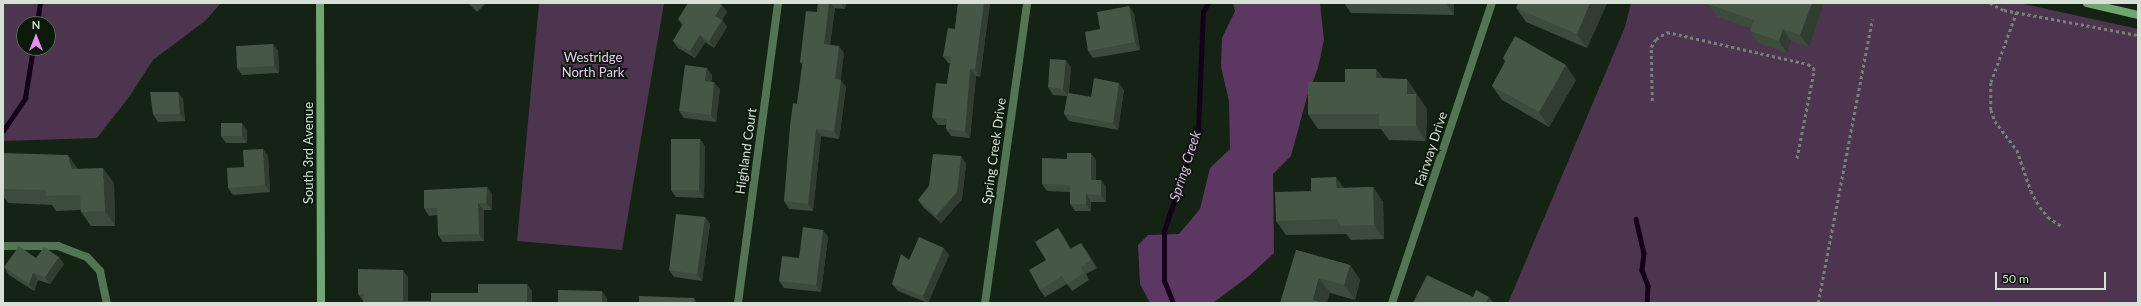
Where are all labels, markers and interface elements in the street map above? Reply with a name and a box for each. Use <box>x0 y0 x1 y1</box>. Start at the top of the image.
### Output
north arrow <box>16 16 56 56</box>
text: N <box>32 18 40 31</box>
park label: Westridge North Park <box>562 50 624 81</box>
street label: Spring Creek Drive <box>979 97 1009 205</box>
street label: South 3rd Avenue <box>300 102 316 204</box>
street label: Highland Court <box>732 107 760 195</box>
street label: Fairway Drive <box>1411 109 1451 189</box>
water label: Spring Creek <box>1166 129 1204 203</box>
scale bar <box>1997 264 2108 290</box>
text: 50 m <box>2002 271 2029 286</box>

